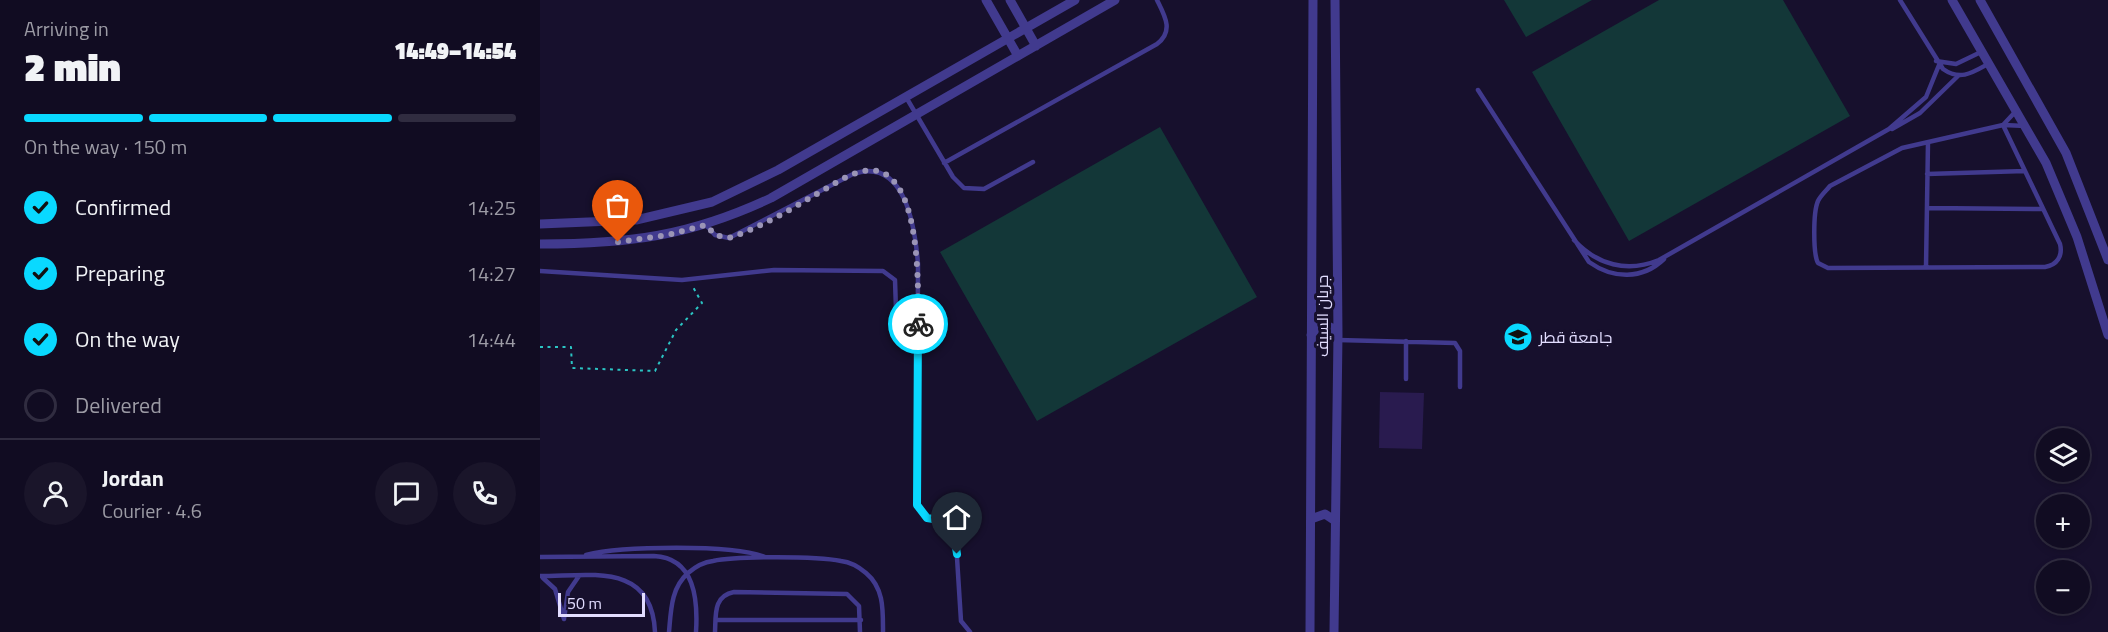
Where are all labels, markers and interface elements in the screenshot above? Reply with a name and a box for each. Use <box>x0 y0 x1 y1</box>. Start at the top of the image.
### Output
text: Arriving in <box>24 13 109 44</box>
text: 14:49–14:54 <box>394 34 516 68</box>
text: 2 min <box>24 37 121 96</box>
text: On the way · 150 m <box>24 131 187 162</box>
pin <box>592 180 643 242</box>
icon: bag <box>601 189 634 222</box>
text: Confirmed <box>75 190 171 224</box>
icon: check <box>24 191 57 224</box>
text: 14:25 <box>467 192 516 223</box>
text: Preparing <box>75 256 165 290</box>
icon: check <box>24 257 57 290</box>
text: 14:27 <box>467 258 516 289</box>
street label: جريان السيف <box>1310 275 1334 357</box>
courier <box>888 294 948 354</box>
icon: bike <box>902 308 935 341</box>
school or university icon: جامعة قطر <box>1502 321 1534 353</box>
text: On the way <box>75 322 180 356</box>
icon: check <box>24 323 57 356</box>
text: 14:44 <box>467 324 516 355</box>
place label: جامعة قطر <box>1538 325 1612 349</box>
text: Delivered <box>75 388 162 422</box>
map controls <box>2036 428 2090 614</box>
button: layers <box>2036 428 2090 482</box>
text: Jordan <box>102 461 164 495</box>
button: person <box>24 462 87 525</box>
button: chat <box>375 462 438 525</box>
button: phone <box>453 462 516 525</box>
pin <box>931 492 982 554</box>
button: + <box>2036 494 2090 548</box>
text: Courier · 4.6 <box>102 495 202 526</box>
icon: home <box>940 501 973 534</box>
button: − <box>2036 560 2090 614</box>
scale bar <box>558 590 645 618</box>
text: 50 m <box>567 591 602 615</box>

